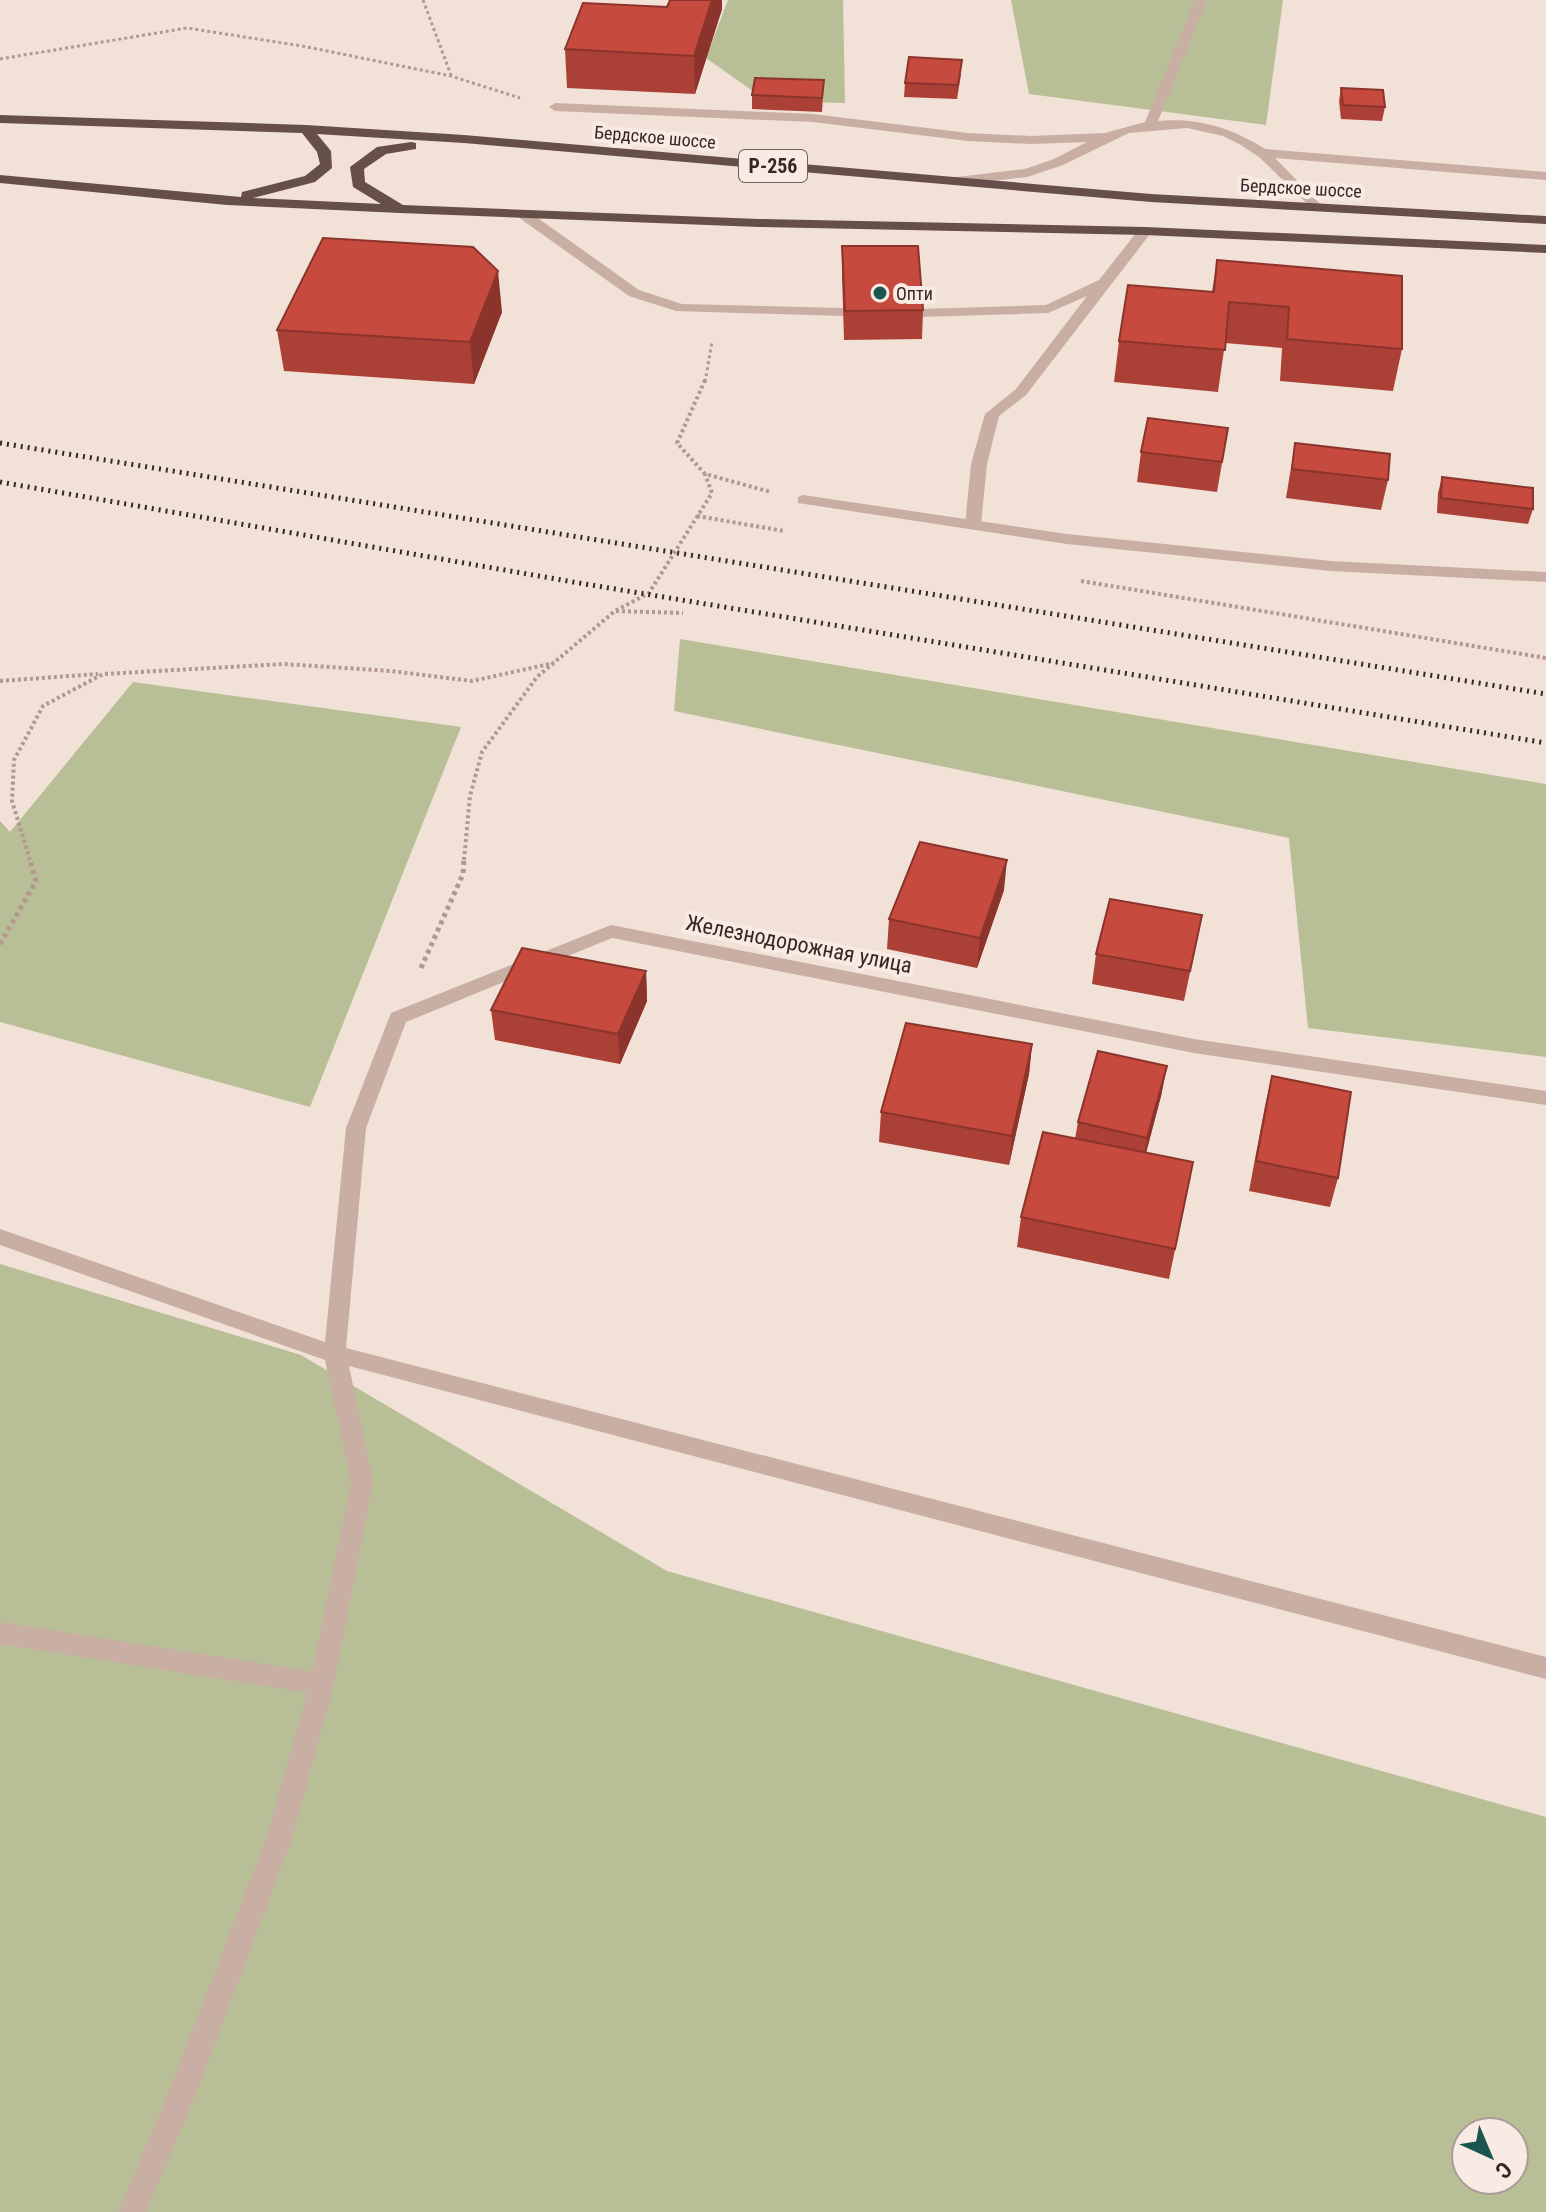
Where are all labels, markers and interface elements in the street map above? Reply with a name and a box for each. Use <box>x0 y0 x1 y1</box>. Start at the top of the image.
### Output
street label: Бердское шоссе <box>593 121 717 153</box>
road number: Р-256 <box>739 150 807 182</box>
street label: Бердское шоссе <box>1240 174 1362 202</box>
place label: Опти <box>896 283 933 304</box>
marker: Опти <box>871 284 889 302</box>
street label: Железнодорожная улица <box>684 910 914 978</box>
north arrow <box>1450 2116 1530 2196</box>
text: С <box>1490 2157 1517 2183</box>

